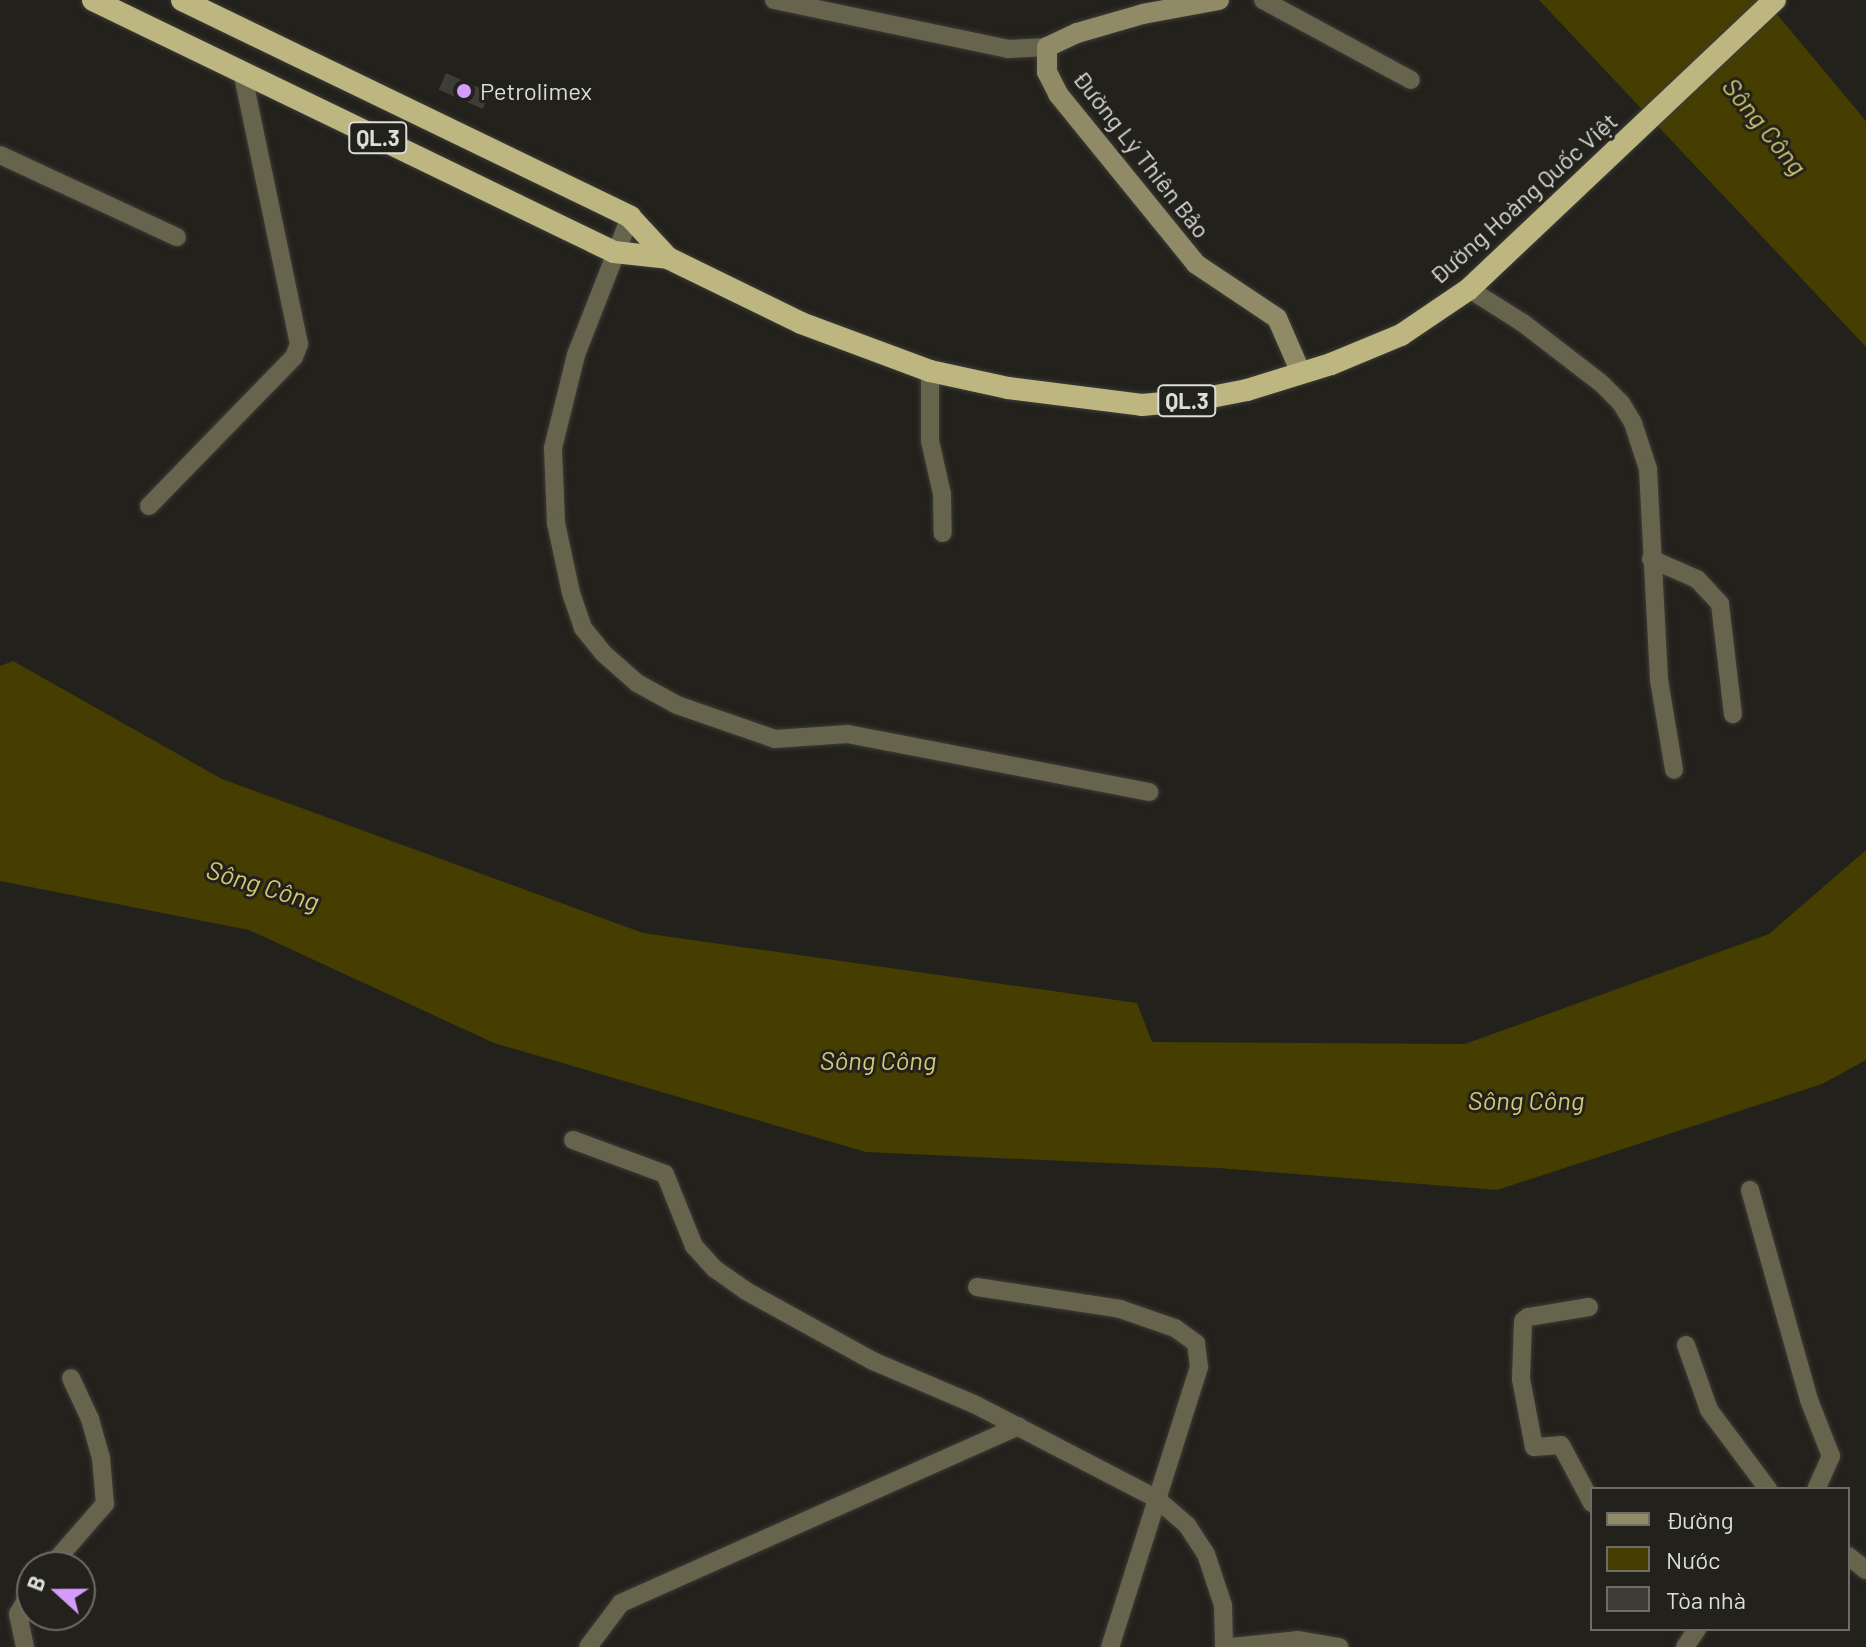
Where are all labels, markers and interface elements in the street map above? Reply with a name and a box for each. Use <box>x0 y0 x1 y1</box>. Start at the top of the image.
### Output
street label: Đường Lý Thiên Bảo <box>1068 64 1216 244</box>
water label: Sông Công <box>1716 71 1814 181</box>
place label: Petrolimex <box>480 77 592 105</box>
marker: Petrolimex <box>455 82 473 100</box>
street label: Đường Hoàng Quốc Việt <box>1423 106 1623 290</box>
road number: QL.3 <box>348 120 408 156</box>
road number: QL.3 <box>1157 383 1217 419</box>
water label: Sông Công <box>203 853 323 917</box>
water label: Sông Công <box>820 1044 936 1076</box>
water label: Sông Công <box>1468 1084 1584 1116</box>
legend <box>1590 1487 1850 1631</box>
text: Đường <box>1666 1505 1734 1534</box>
text: Nước <box>1666 1545 1721 1574</box>
north arrow <box>16 1551 96 1631</box>
text: B <box>21 1572 50 1594</box>
text: Tòa nhà <box>1666 1585 1746 1614</box>

